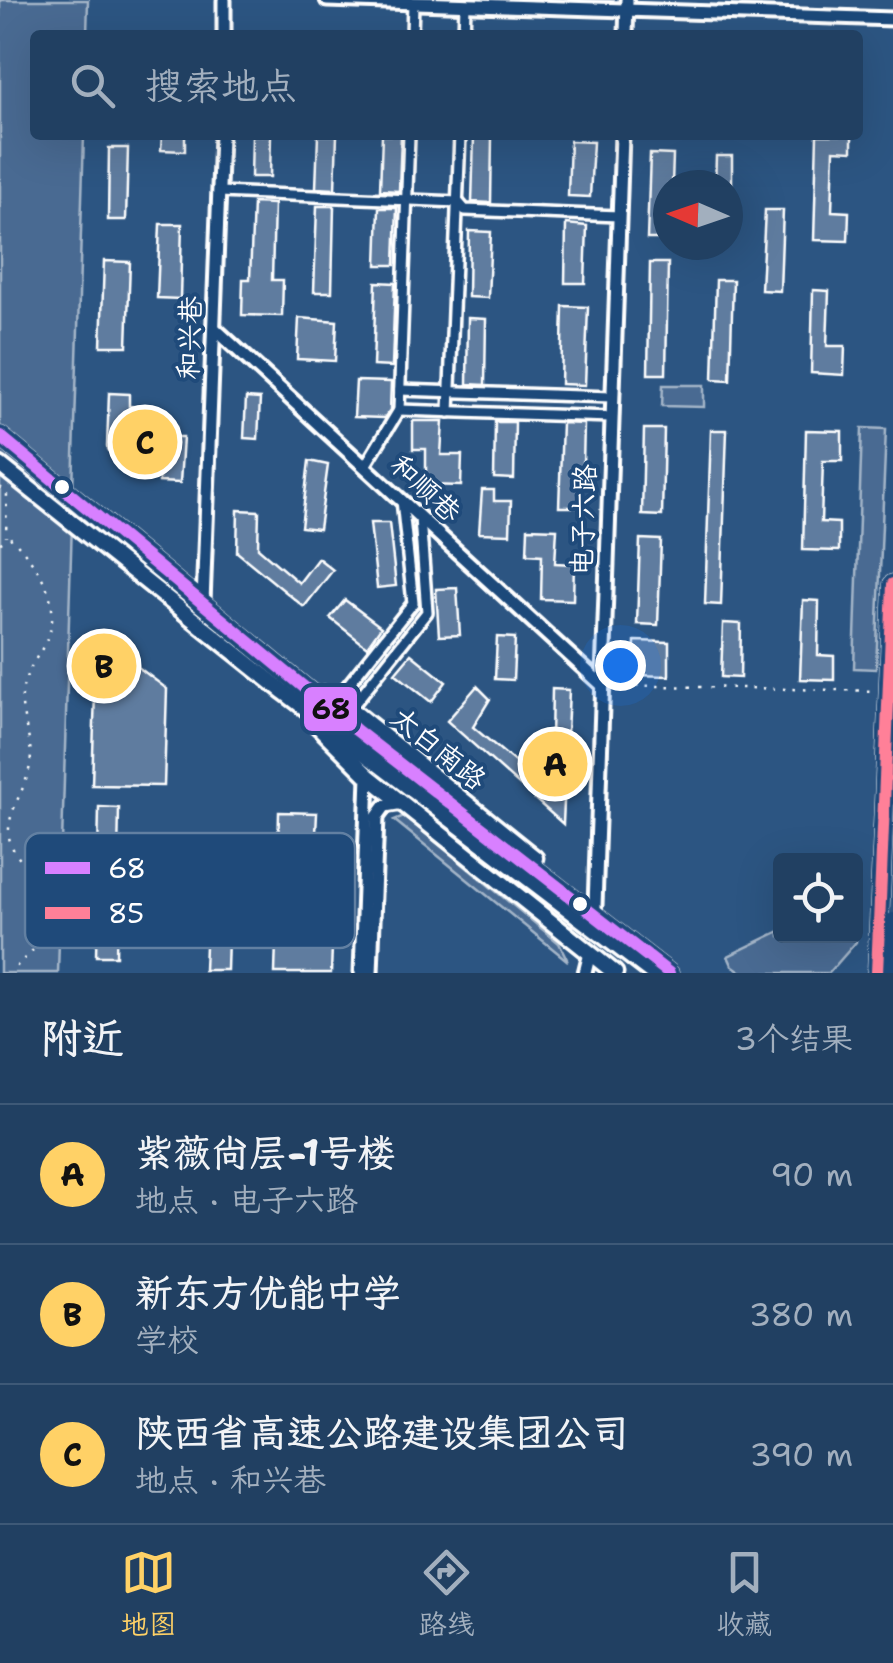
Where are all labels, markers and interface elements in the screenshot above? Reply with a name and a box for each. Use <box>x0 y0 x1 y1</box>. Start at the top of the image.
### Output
search box <box>30 30 863 140</box>
icon: search <box>65 58 120 113</box>
text: 搜索地点 <box>145 60 297 111</box>
north arrow <box>653 170 743 260</box>
street label: 和兴巷 <box>169 294 209 381</box>
pin: C <box>112 404 178 480</box>
street label: 和顺巷 <box>382 445 470 531</box>
street label: 电子六路 <box>562 463 604 577</box>
unlabelled marker <box>52 477 72 497</box>
pin: B <box>72 628 136 704</box>
your location <box>595 640 646 691</box>
line badge: 68 <box>302 685 359 733</box>
text: 68 <box>312 690 350 728</box>
street label: 太白南路 <box>384 698 494 798</box>
pin: A <box>522 726 588 802</box>
legend <box>25 833 355 948</box>
text: 68 <box>108 849 146 887</box>
map controls <box>773 853 863 943</box>
button: locate <box>773 853 863 943</box>
text: 85 <box>108 894 144 932</box>
unlabelled marker <box>570 894 590 914</box>
text: 附近 <box>40 1010 124 1066</box>
text: 3个结果 <box>735 1017 853 1060</box>
text: 紫薇尚层-1号楼 <box>135 1127 396 1178</box>
text: A <box>60 1153 85 1196</box>
text: 90 m <box>770 1153 853 1196</box>
text: 地点 · 电子六路 <box>135 1178 358 1221</box>
text: 新东方优能中学 <box>135 1267 401 1318</box>
text: B <box>63 1293 82 1336</box>
text: 380 m <box>749 1293 853 1336</box>
text: 学校 <box>135 1318 199 1361</box>
text: 陕西省高速公路建设集团公司 <box>135 1407 629 1458</box>
text: C <box>63 1433 82 1476</box>
text: 390 m <box>750 1433 853 1476</box>
text: 地点 · 和兴巷 <box>135 1458 326 1501</box>
tab: 地图 <box>121 1545 177 1643</box>
tab: 路线 <box>418 1545 474 1643</box>
tab: 收藏 <box>716 1545 772 1643</box>

